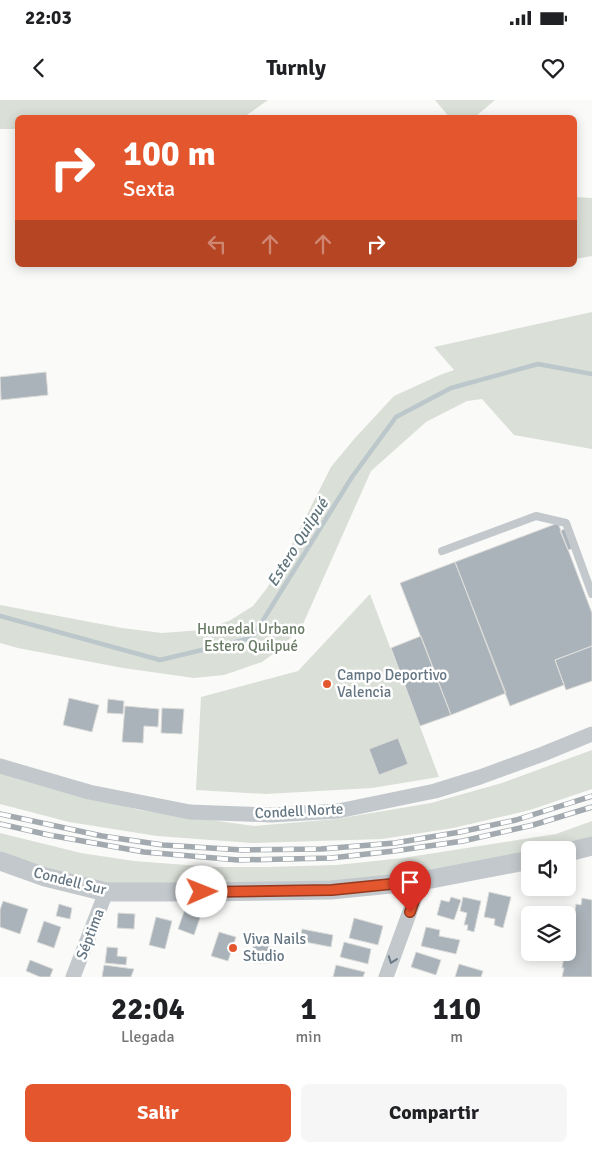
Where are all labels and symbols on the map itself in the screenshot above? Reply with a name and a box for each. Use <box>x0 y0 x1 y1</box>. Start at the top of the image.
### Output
water label: Estero Quilpué <box>263 493 334 590</box>
park label: Humedal Urbano Estero Quilpué <box>197 620 305 655</box>
place label: Campo Deportivo Valencia <box>337 666 447 701</box>
marker: Campo Deportivo Valencia <box>321 678 333 690</box>
street label: Condell Norte <box>254 800 344 822</box>
pin <box>389 861 431 912</box>
street label: Condell Sur <box>32 863 109 899</box>
position arrow <box>175 865 227 917</box>
street label: Séptima <box>72 906 108 962</box>
place label: Viva Nails Studio <box>243 930 307 965</box>
marker: Viva Nails Studio <box>227 942 239 954</box>
one-way arrow <box>388 955 398 963</box>

